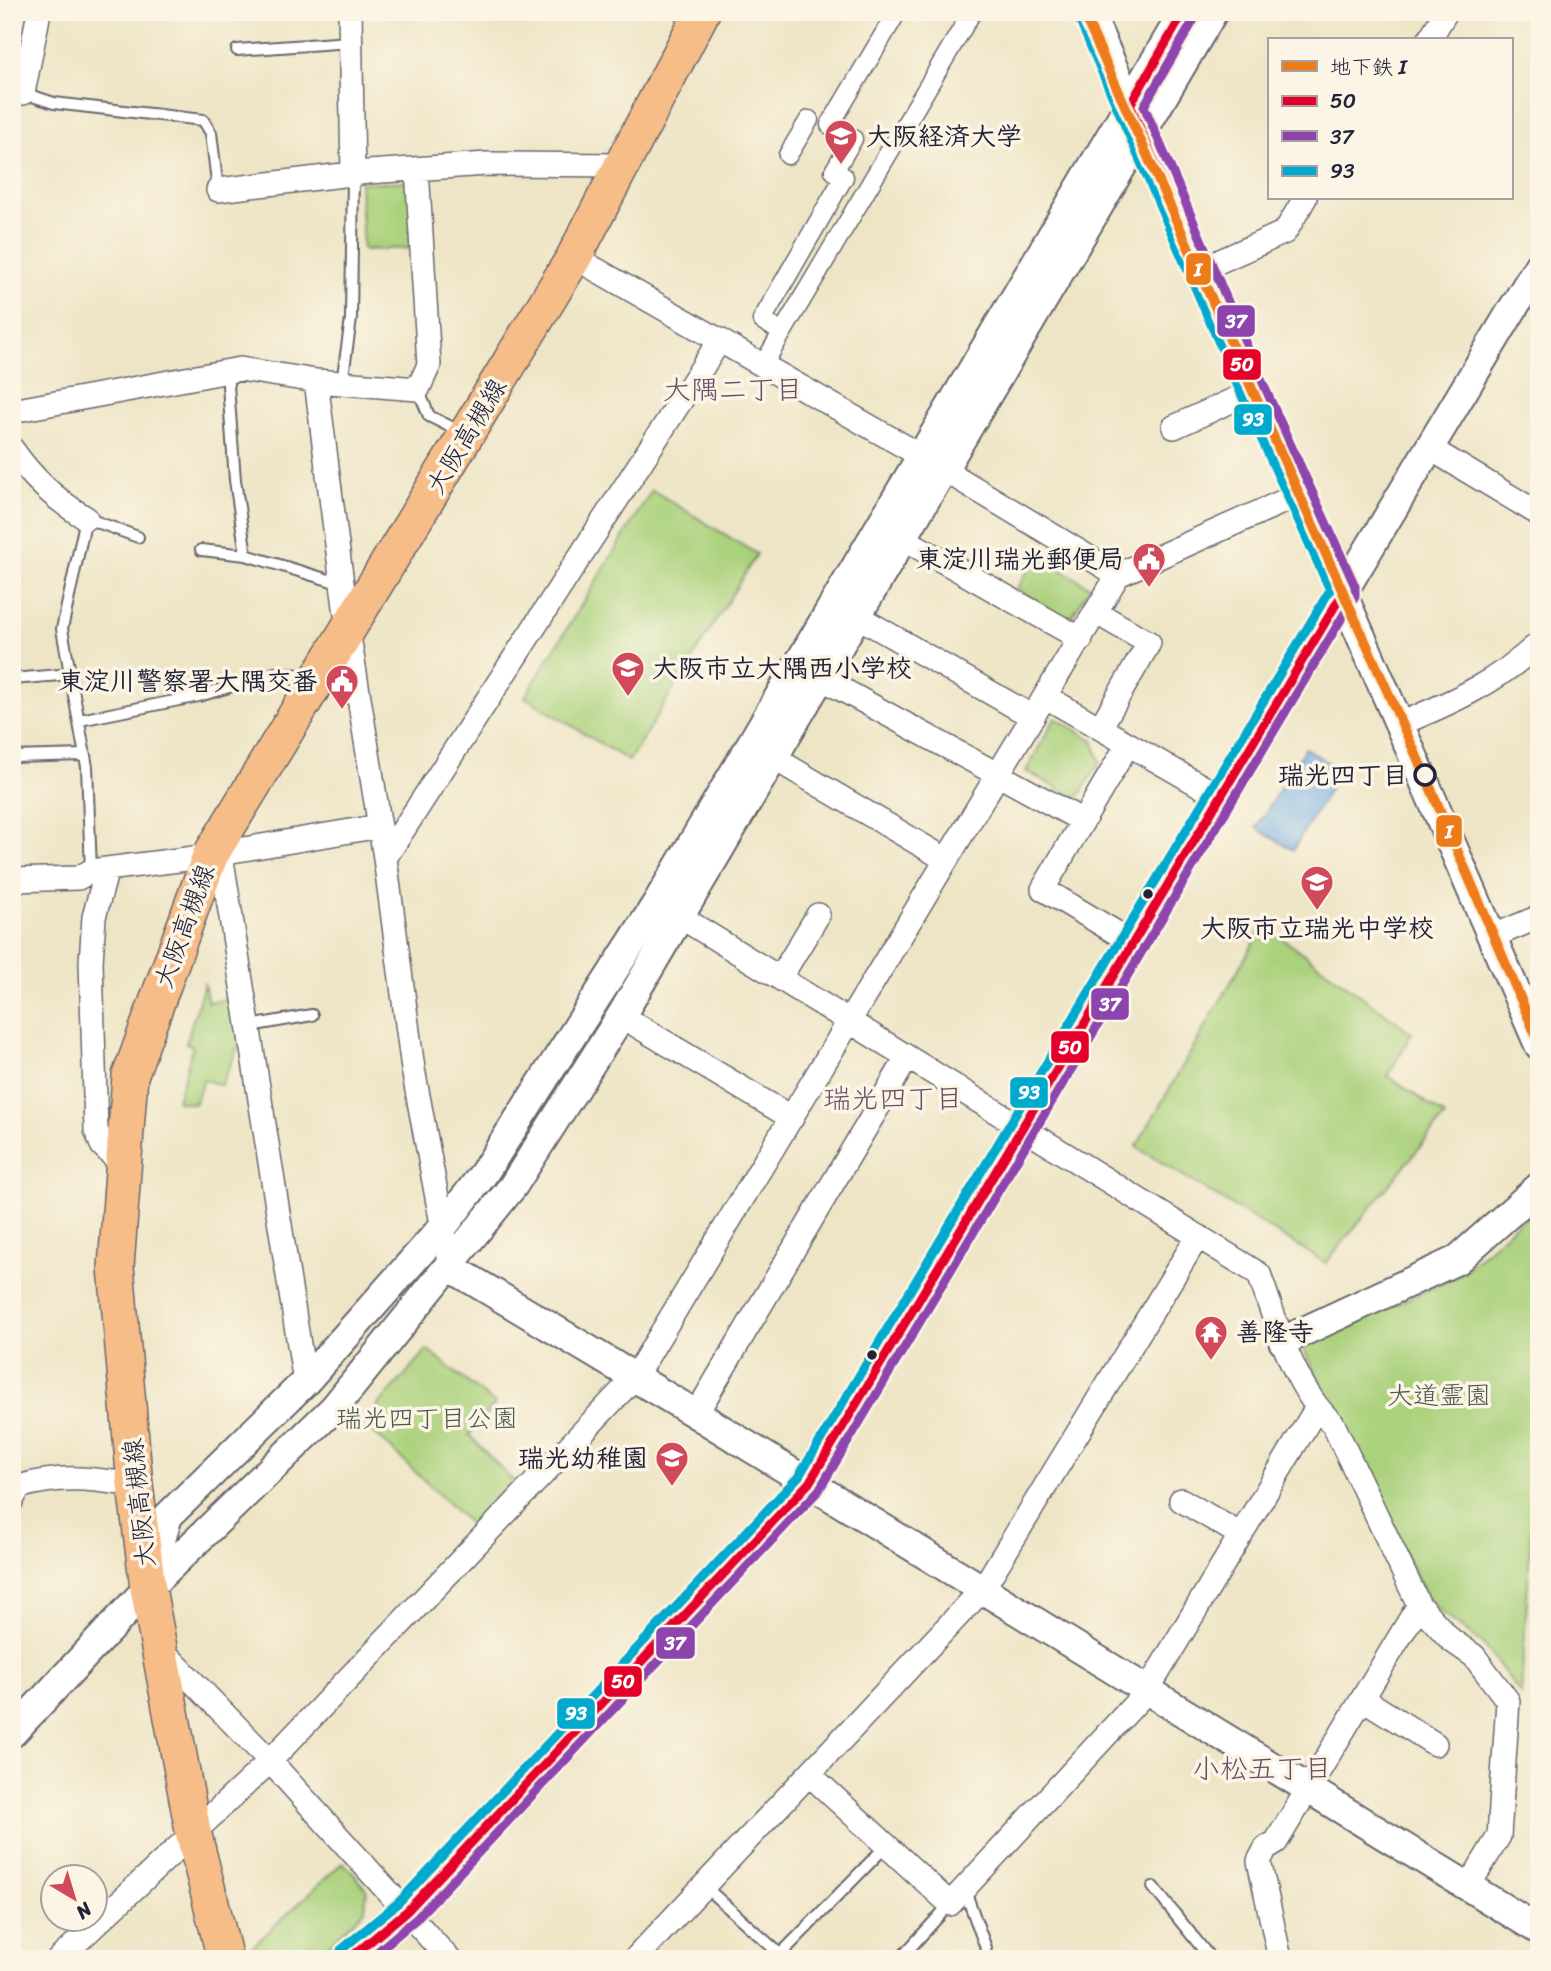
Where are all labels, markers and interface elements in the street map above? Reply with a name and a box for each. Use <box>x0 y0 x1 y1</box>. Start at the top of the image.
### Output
legend <box>1268 38 1512 200</box>
text: 地下鉄 I <box>1330 48 1408 86</box>
text: 50 <box>1330 82 1356 120</box>
place label: 大阪経済大学 <box>866 113 1022 159</box>
school or university icon: 大阪経済大学 <box>822 117 860 166</box>
text: 37 <box>1330 118 1356 156</box>
text: 93 <box>1330 152 1355 190</box>
line badge: I <box>1185 252 1212 286</box>
text: I <box>1193 253 1203 286</box>
line badge: 37 <box>1216 304 1256 338</box>
text: 37 <box>1224 305 1249 338</box>
line badge: 50 <box>1222 348 1262 381</box>
text: 50 <box>1230 348 1254 381</box>
district label: 大隅二丁目 <box>663 365 803 414</box>
street label: 大阪高槻線 <box>413 368 519 504</box>
line badge: 93 <box>1233 403 1273 436</box>
text: 93 <box>1242 403 1265 436</box>
place label: 東淀川瑞光郵便局 <box>916 536 1124 582</box>
public building icon: 東淀川瑞光郵便局 <box>1130 540 1168 589</box>
place label: 大阪市立大隅西小学校 <box>652 645 912 691</box>
school or university icon: 大阪市立大隅西小学校 <box>609 649 647 698</box>
place label: 東淀川警察署大隅交番 <box>58 658 318 704</box>
public building icon: 東淀川警察署大隅交番 <box>323 662 361 711</box>
place label: 瑞光四丁目 <box>1278 752 1408 798</box>
marker: 瑞光四丁目 <box>1414 764 1436 786</box>
line badge: I <box>1435 814 1463 848</box>
text: I <box>1444 815 1454 848</box>
street label: 大阪高槻線 <box>140 857 228 995</box>
school or university icon: 大阪市立瑞光中学校 <box>1298 863 1336 912</box>
unlabelled marker <box>1141 887 1155 901</box>
place label: 大阪市立瑞光中学校 <box>1200 905 1434 951</box>
line badge: 37 <box>1090 987 1130 1021</box>
text: 37 <box>1098 988 1123 1021</box>
line badge: 50 <box>1050 1030 1090 1064</box>
text: 50 <box>1058 1031 1082 1064</box>
district label: 瑞光四丁目 <box>823 1074 963 1123</box>
line badge: 93 <box>1009 1076 1049 1109</box>
text: 93 <box>1018 1076 1041 1109</box>
place label: 善隆寺 <box>1236 1309 1314 1355</box>
temple icon: 善隆寺 <box>1192 1313 1230 1362</box>
unlabelled marker <box>865 1348 879 1362</box>
park label: 大道霊園 <box>1387 1372 1491 1418</box>
park label: 瑞光四丁目公園 <box>336 1395 518 1441</box>
place label: 瑞光幼稚園 <box>518 1435 648 1481</box>
street label: 大阪高槻線 <box>109 1436 169 1570</box>
school or university icon: 瑞光幼稚園 <box>653 1439 691 1488</box>
line badge: 37 <box>655 1626 696 1660</box>
text: 37 <box>663 1627 688 1660</box>
line badge: 50 <box>603 1665 643 1698</box>
text: 50 <box>611 1665 635 1698</box>
line badge: 93 <box>556 1697 596 1730</box>
text: 93 <box>565 1697 588 1730</box>
district label: 小松五丁目 <box>1192 1744 1332 1793</box>
north arrow <box>38 1862 108 1932</box>
text: N <box>68 1893 100 1929</box>

